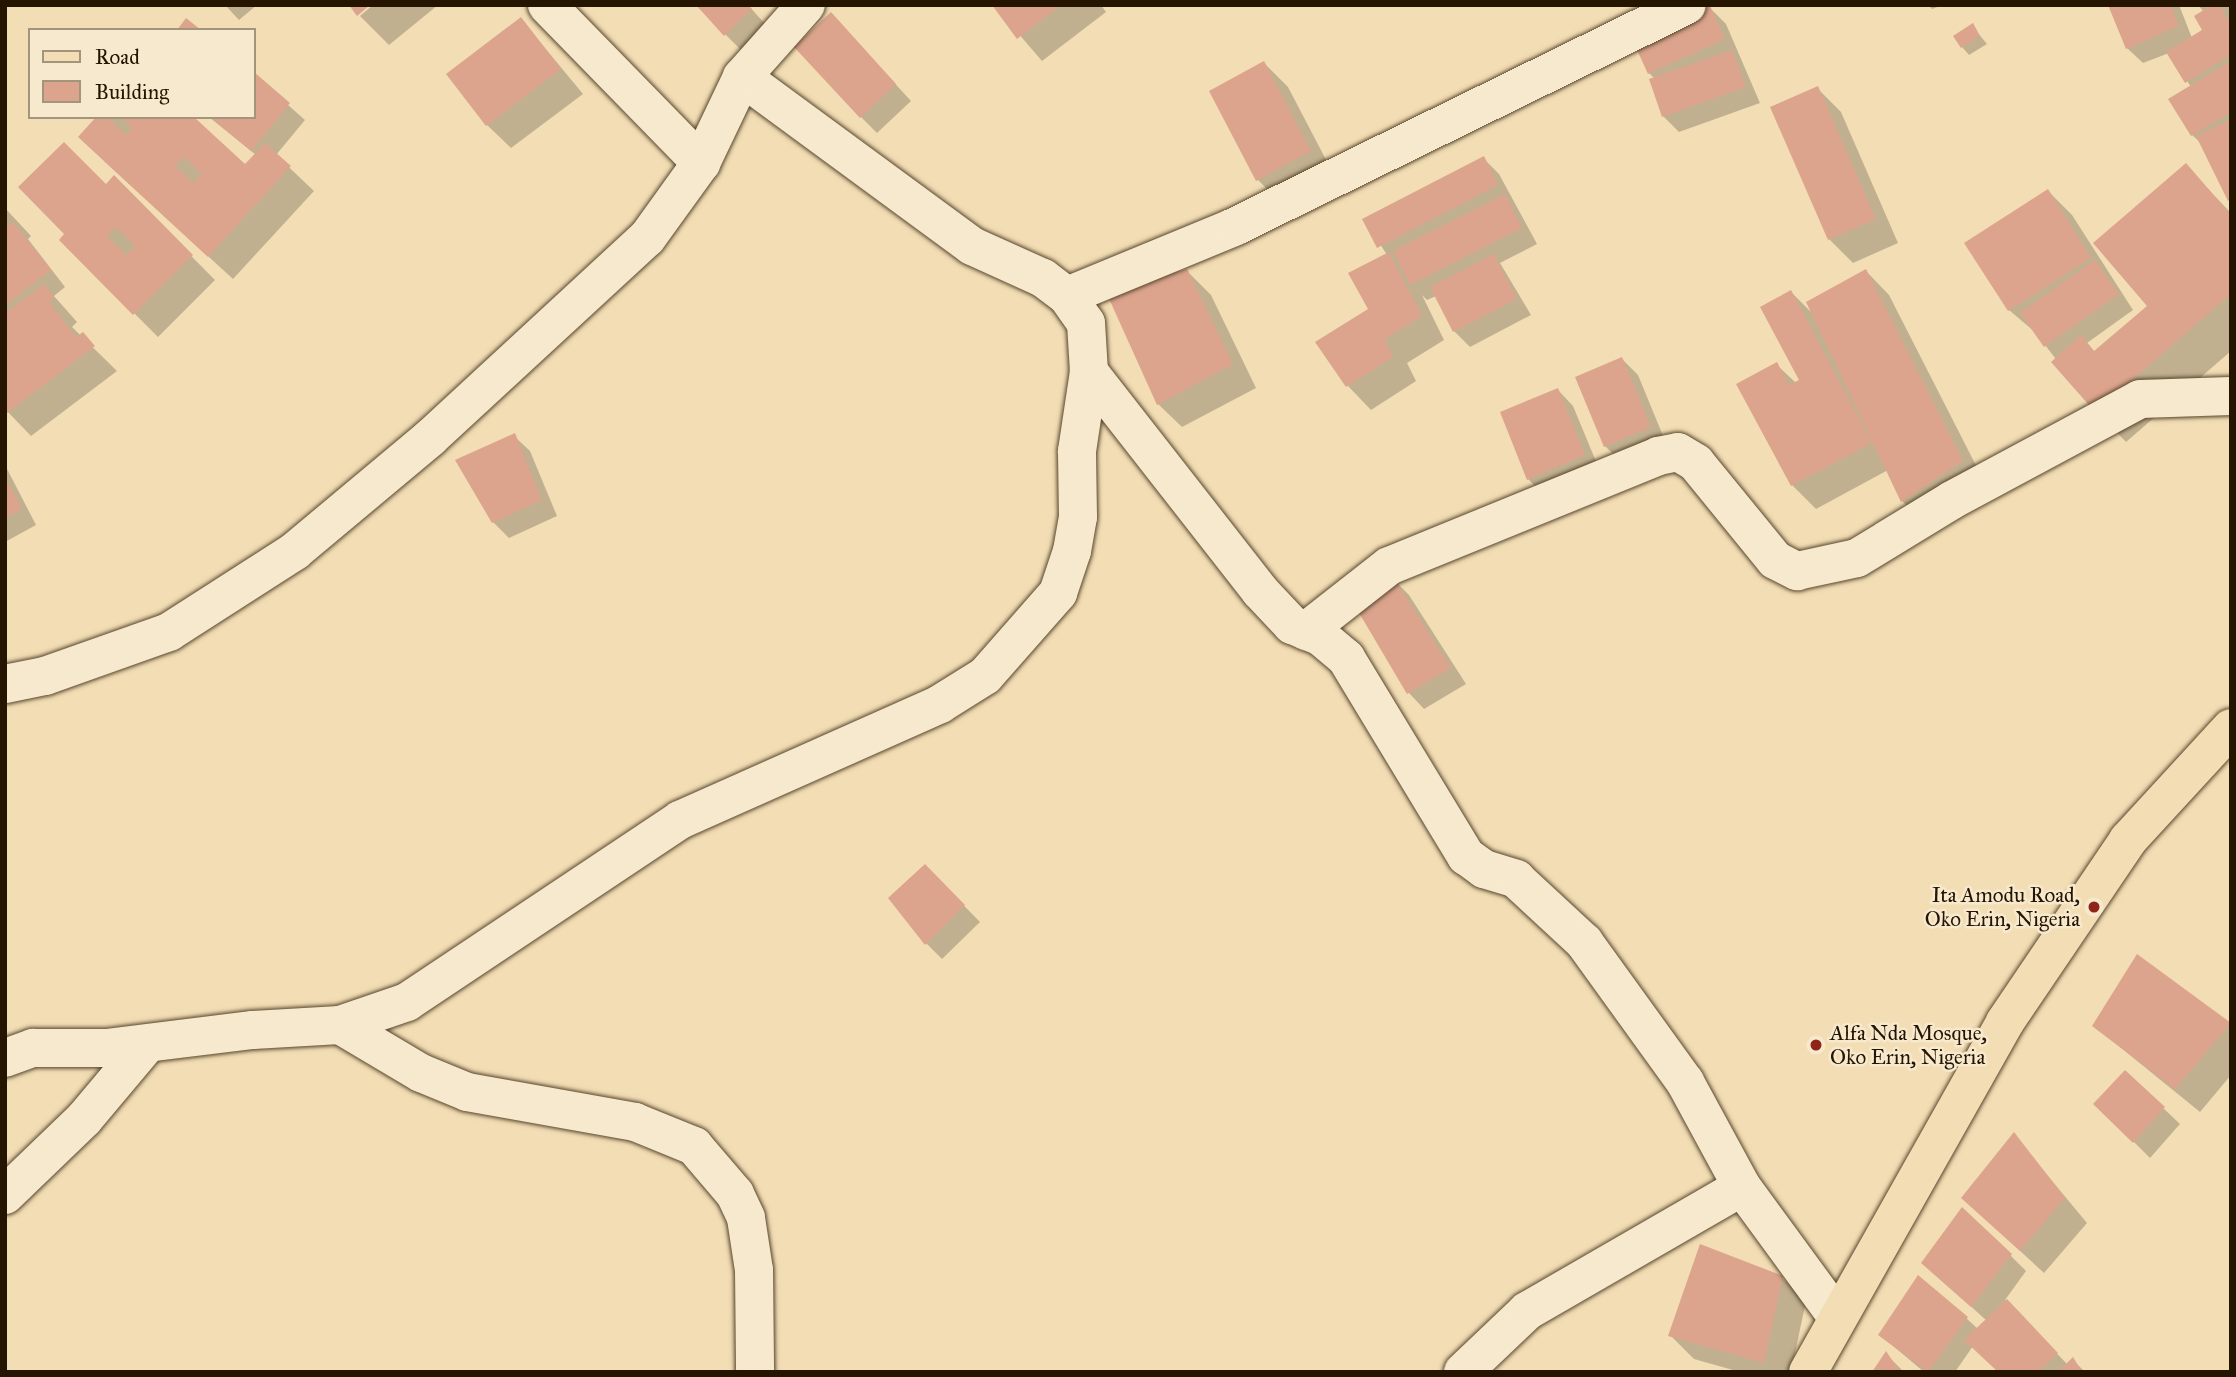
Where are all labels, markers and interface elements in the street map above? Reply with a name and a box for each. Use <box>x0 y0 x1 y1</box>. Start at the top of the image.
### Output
legend <box>28 28 256 119</box>
text: Road <box>95 44 140 70</box>
text: Building <box>95 79 169 105</box>
place label: Ita Amodu Road, Oko Erin, Nigeria <box>1925 882 2080 932</box>
marker: Ita Amodu Road, Oko Erin, Nigeria <box>2086 899 2102 915</box>
place label: Alfa Nda Mosque, Oko Erin, Nigeria <box>1830 1020 1987 1070</box>
marker: Alfa Nda Mosque, Oko Erin, Nigeria <box>1808 1037 1824 1053</box>

